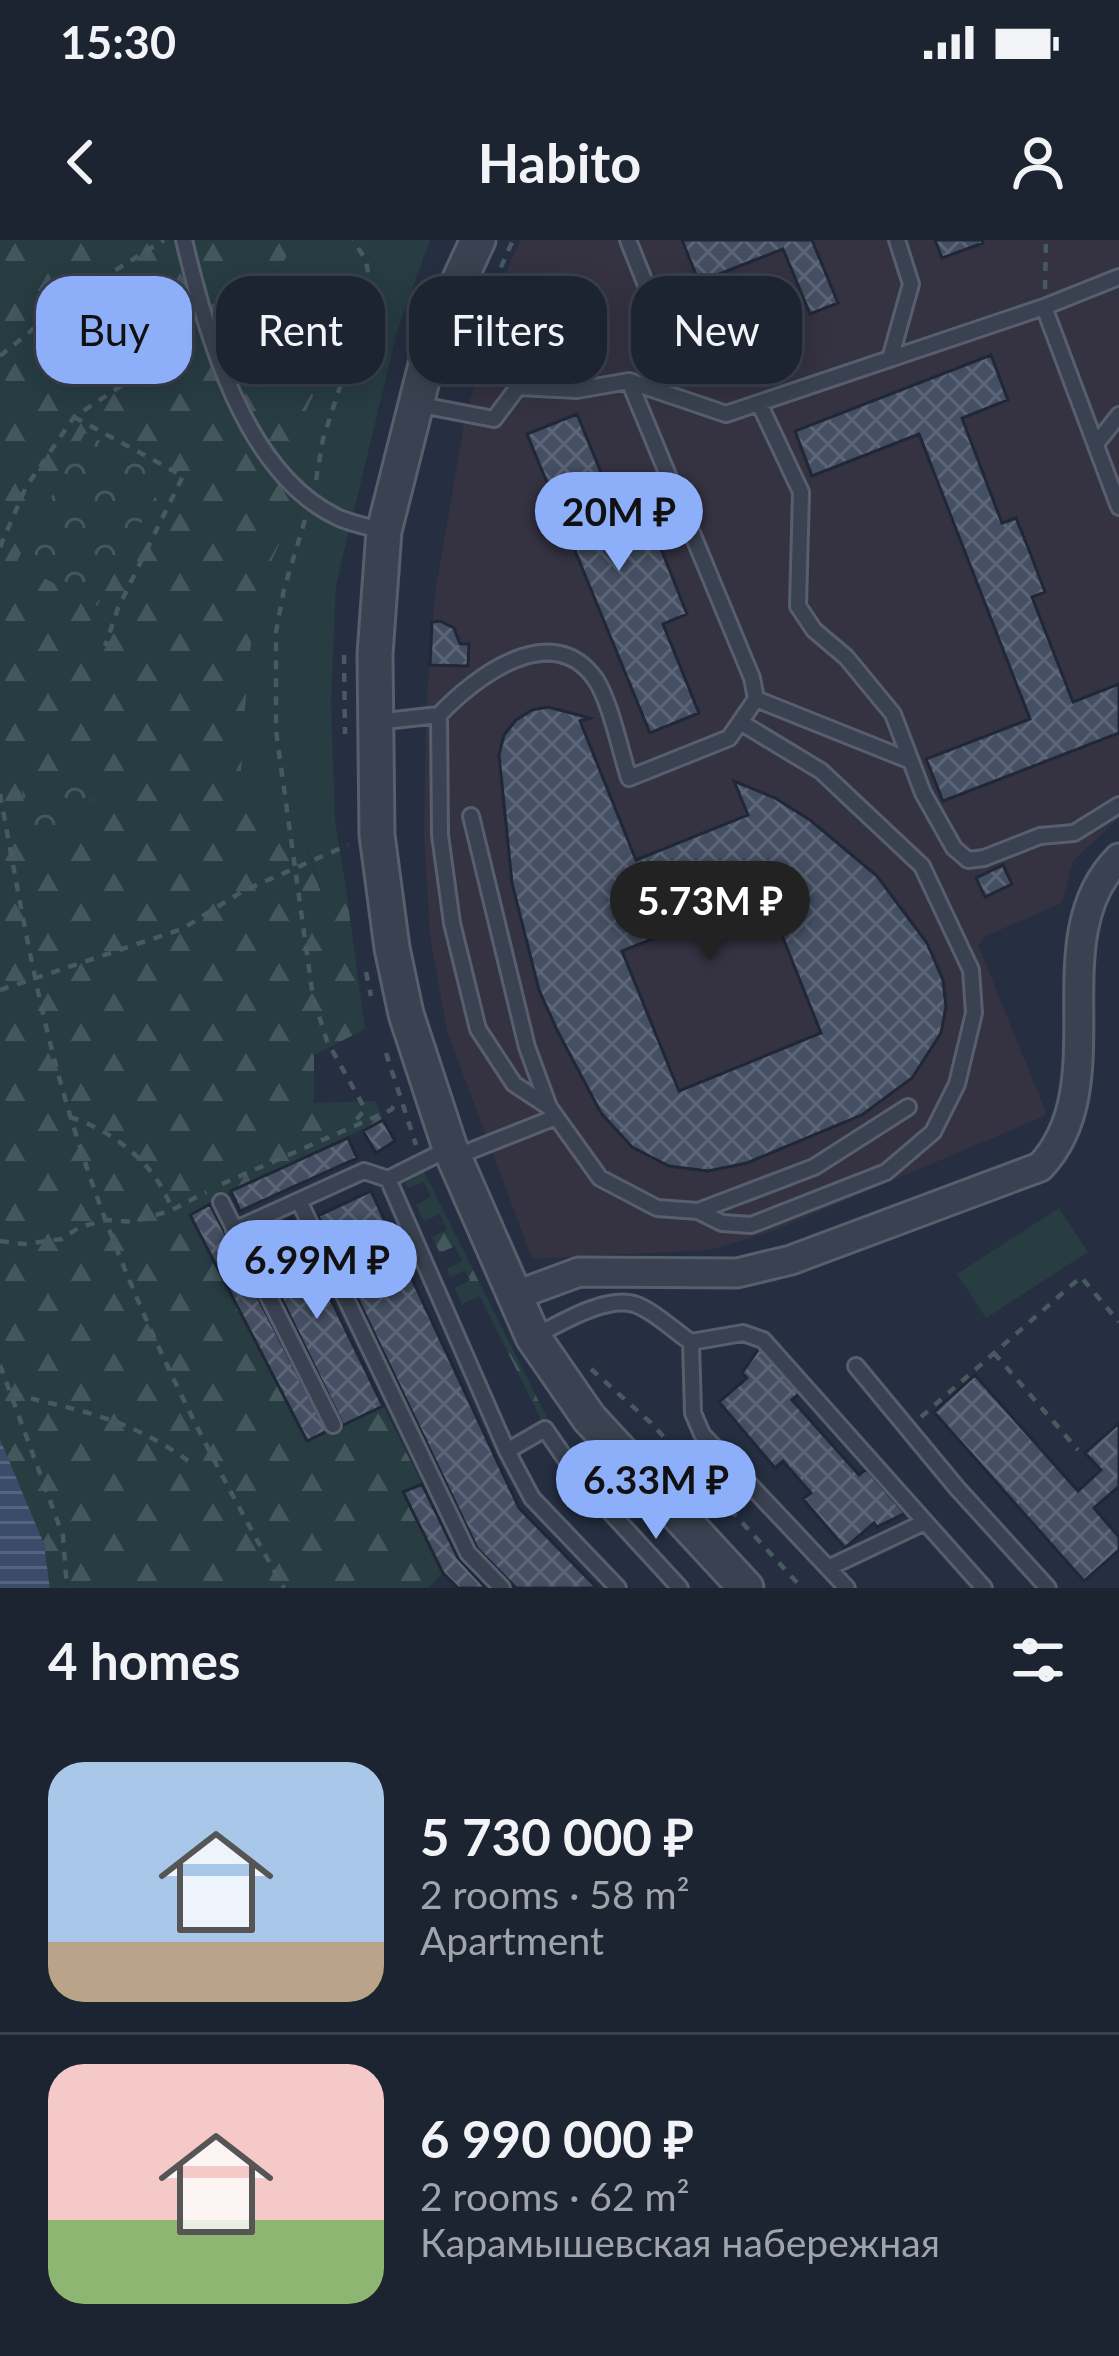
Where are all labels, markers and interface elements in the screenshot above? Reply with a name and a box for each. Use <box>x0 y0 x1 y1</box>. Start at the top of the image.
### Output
text: 15:30 <box>60 15 176 69</box>
icon: back <box>48 129 114 195</box>
icon: person <box>1005 129 1071 195</box>
text: Habito <box>478 130 641 195</box>
chip: Buy <box>36 276 192 384</box>
chip: Rent <box>216 276 385 384</box>
chip: Filters <box>409 276 607 384</box>
chip: New <box>631 276 802 384</box>
pin: 20M ₽ <box>535 472 703 574</box>
text: 20M ₽ <box>562 488 676 534</box>
pin: 5.73M ₽ <box>599 861 821 963</box>
text: 5.73M ₽ <box>637 877 783 923</box>
pin: 6.99M ₽ <box>206 1220 428 1322</box>
text: 6.99M ₽ <box>244 1236 390 1282</box>
pin: 6.33M ₽ <box>545 1440 767 1542</box>
text: 6.33M ₽ <box>583 1456 729 1502</box>
icon: filters <box>1005 1627 1071 1693</box>
text: 4 homes <box>48 1630 240 1691</box>
text: 5 730 000 ₽ <box>420 1806 694 1867</box>
icon: home <box>144 1810 288 1954</box>
text: 2 rooms · 58 m² <box>420 1871 690 1917</box>
text: Apartment <box>420 1917 604 1963</box>
text: 6 990 000 ₽ <box>420 2108 694 2169</box>
icon: home <box>144 2112 288 2256</box>
text: 2 rooms · 62 m² <box>420 2173 690 2219</box>
text: Карамышевская набережная <box>420 2219 940 2265</box>

